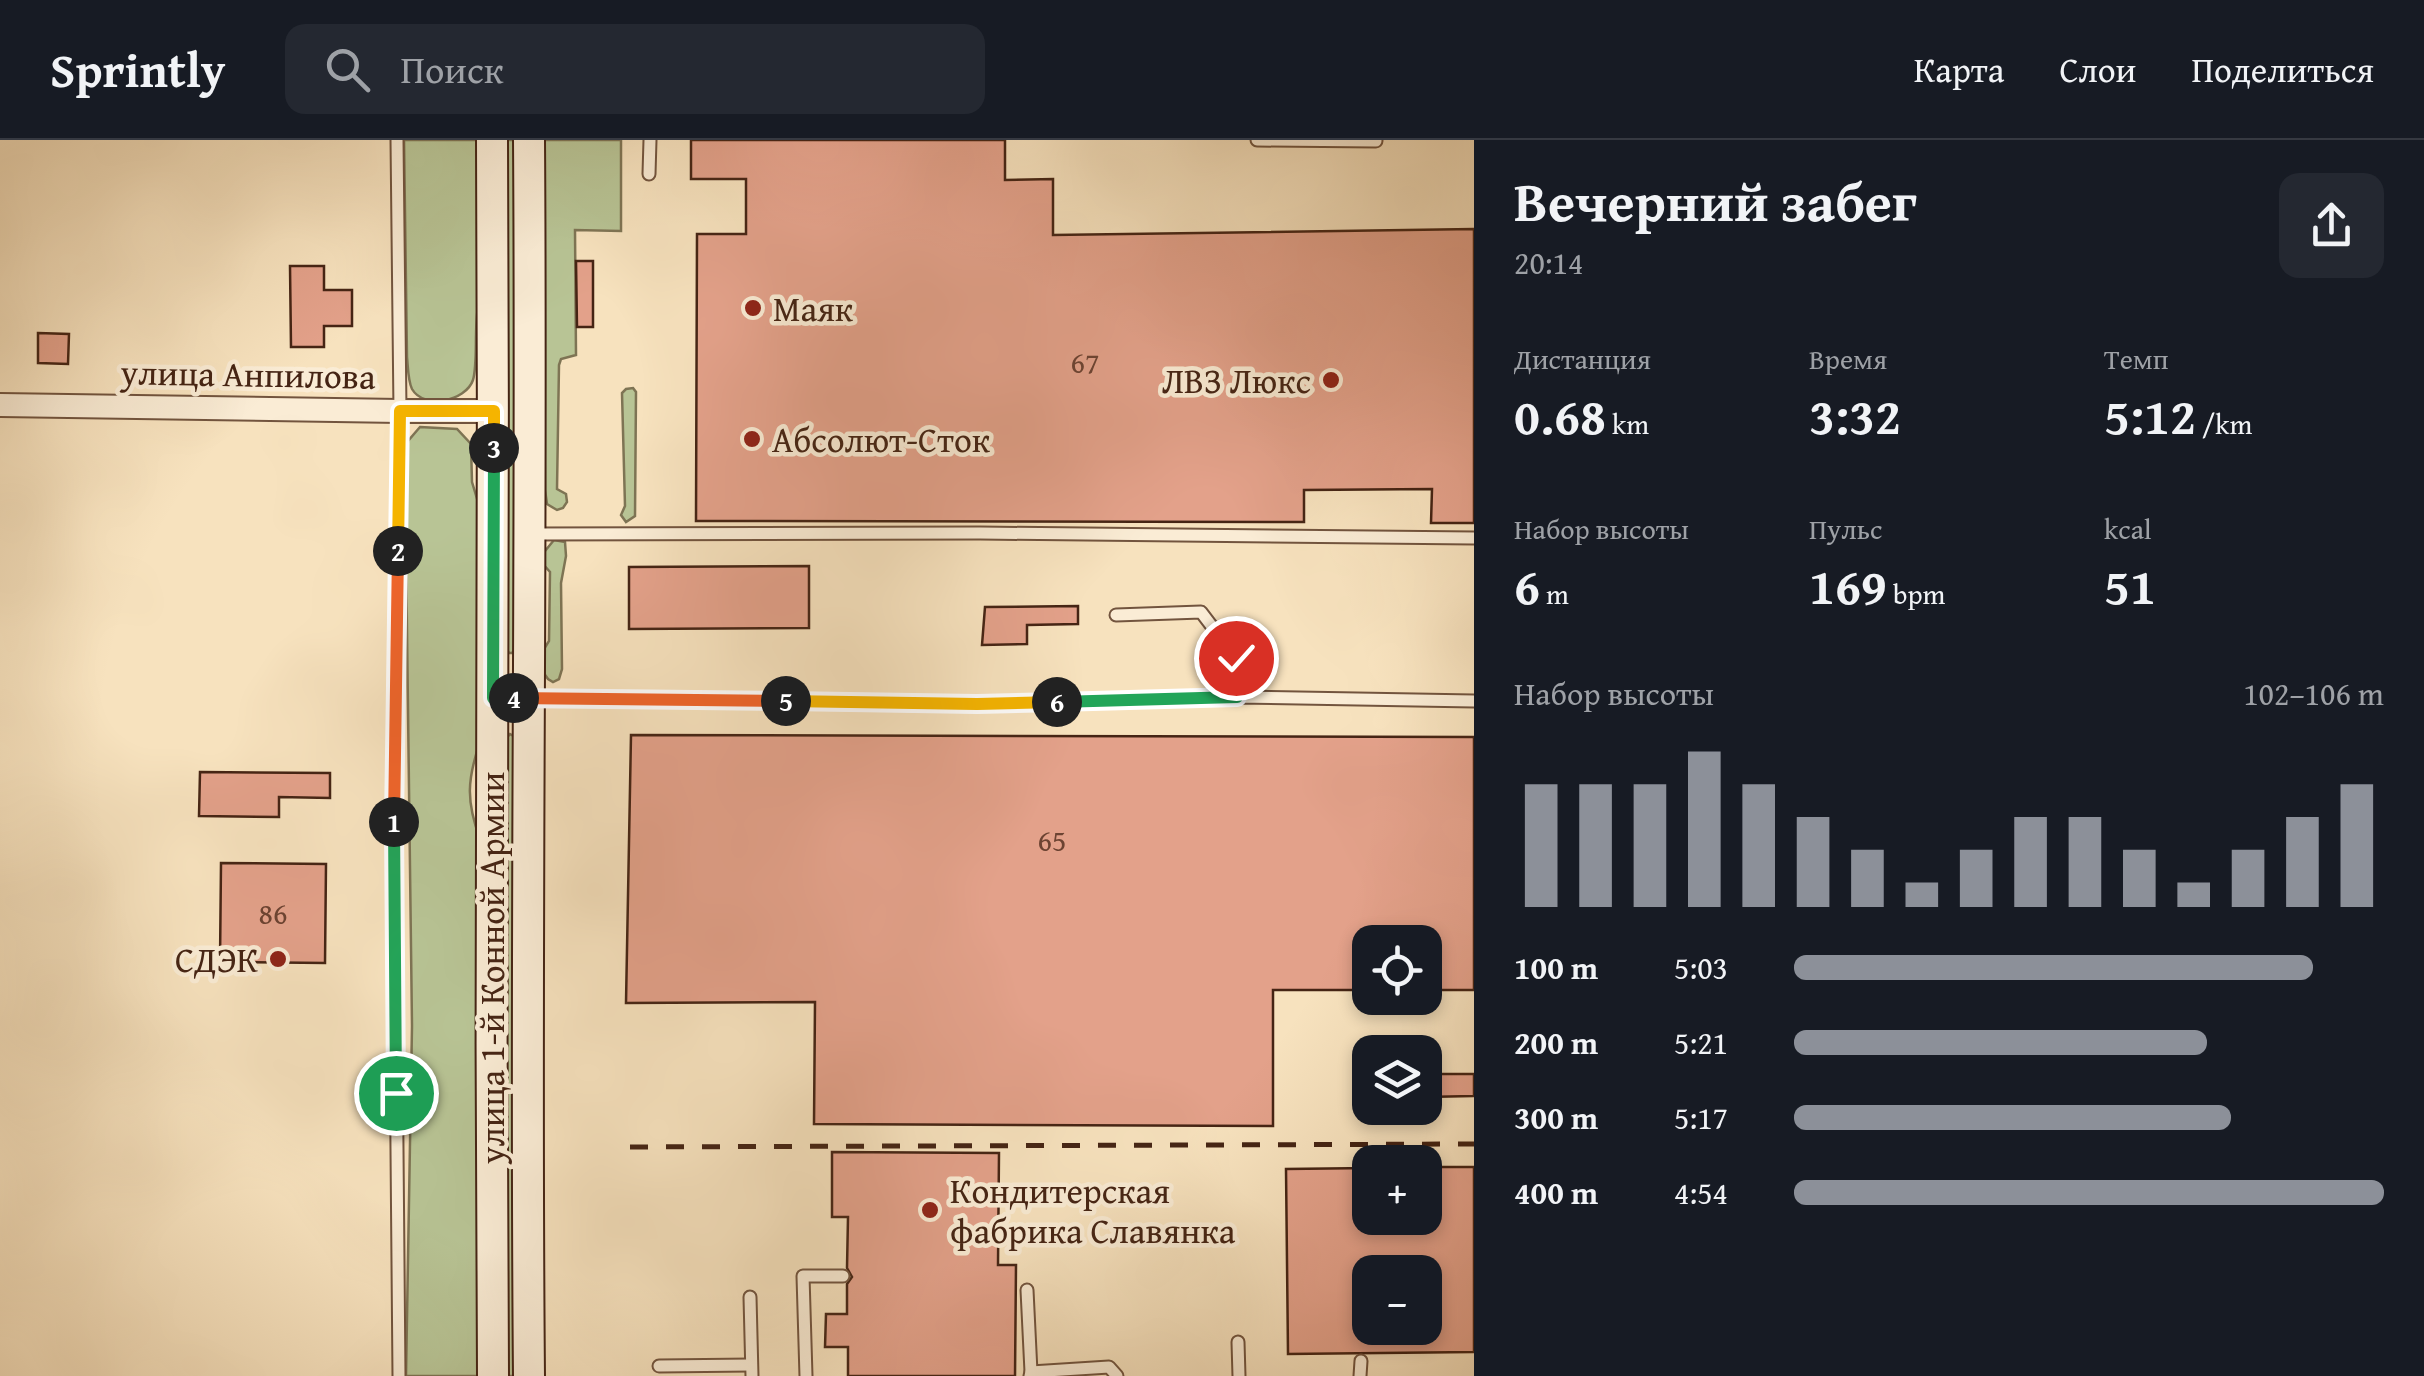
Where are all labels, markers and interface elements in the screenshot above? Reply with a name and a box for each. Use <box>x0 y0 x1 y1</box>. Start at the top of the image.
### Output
search box <box>285 24 985 114</box>
text: Sprintly <box>50 34 225 105</box>
text: Поиск <box>400 41 504 97</box>
icon: search <box>320 42 375 97</box>
text: Карта <box>1914 44 2004 95</box>
text: Слои <box>2059 44 2136 95</box>
text: Поделиться <box>2191 44 2374 95</box>
text: Вечерний забег <box>1514 161 1917 241</box>
button: share <box>2279 173 2384 278</box>
text: 20:14 <box>1514 239 1583 286</box>
place label: Маяк <box>773 283 854 334</box>
marker: Маяк <box>742 297 764 319</box>
text: Дистанция <box>1514 338 1651 379</box>
text: Время <box>1809 338 1887 379</box>
text: Темп <box>2104 338 2169 379</box>
house number: 67 <box>1071 340 1099 384</box>
street label: улица Анпилова <box>119 346 376 402</box>
place label: ЛВЗ Люкс <box>1162 355 1311 406</box>
marker: ЛВЗ Люкс <box>1320 369 1342 391</box>
text: 0.68 <box>1514 379 1606 452</box>
text: 3:32 <box>1809 379 1901 452</box>
text: 5:12 <box>2104 379 2196 452</box>
text: km <box>1606 403 1649 444</box>
text: /km <box>2196 403 2252 444</box>
place label: Абсолют-Сток <box>772 414 991 465</box>
pin: 3 <box>469 423 519 473</box>
text: 3 <box>487 427 501 468</box>
marker: Абсолют-Сток <box>741 428 763 450</box>
text: Набор высоты <box>1514 508 1689 549</box>
text: Пульс <box>1809 508 1882 549</box>
text: kcal <box>2104 508 2152 549</box>
pin: 2 <box>373 526 423 576</box>
text: 2 <box>391 530 405 571</box>
text: 6 <box>1514 549 1540 622</box>
text: 169 <box>1809 549 1887 622</box>
text: 51 <box>2104 549 2156 622</box>
text: m <box>1540 573 1569 614</box>
text: bpm <box>1887 573 1945 614</box>
pin <box>1194 616 1279 701</box>
icon: check <box>1209 631 1264 686</box>
text: Набор высоты <box>1514 670 1714 717</box>
text: 102–106 m <box>2243 670 2384 717</box>
pin: 4 <box>489 673 539 723</box>
pin: 5 <box>761 676 811 726</box>
text: 4 <box>507 677 521 718</box>
pin: 6 <box>1032 677 1082 727</box>
text: 5 <box>779 680 793 721</box>
text: 6 <box>1050 681 1064 722</box>
street label: улица 1-й Конной Армии <box>466 772 517 1165</box>
pin: 1 <box>369 797 419 847</box>
text: 1 <box>387 801 401 842</box>
house number: 65 <box>1038 818 1066 862</box>
house number: 86 <box>259 891 287 935</box>
map controls <box>1352 925 1442 1345</box>
button: locate <box>1352 925 1442 1015</box>
place label: СДЭК <box>175 934 258 985</box>
text: 100 m <box>1514 944 1598 991</box>
text: 5:03 <box>1674 944 1728 991</box>
marker: СДЭК <box>267 948 289 970</box>
text: 200 m <box>1514 1019 1598 1066</box>
text: 5:21 <box>1674 1019 1728 1066</box>
button: layers <box>1352 1035 1442 1125</box>
pin <box>354 1051 439 1136</box>
icon: arrive <box>369 1066 424 1121</box>
text: 300 m <box>1514 1094 1598 1141</box>
text: 5:17 <box>1674 1094 1728 1141</box>
button: + <box>1352 1145 1442 1235</box>
place label: Кондитерская фабрика Славянка <box>950 1165 1236 1256</box>
text: 400 m <box>1514 1169 1598 1216</box>
text: 4:54 <box>1674 1169 1728 1216</box>
marker: Кондитерская фабрика Славянка <box>919 1199 941 1221</box>
button: − <box>1352 1255 1442 1345</box>

